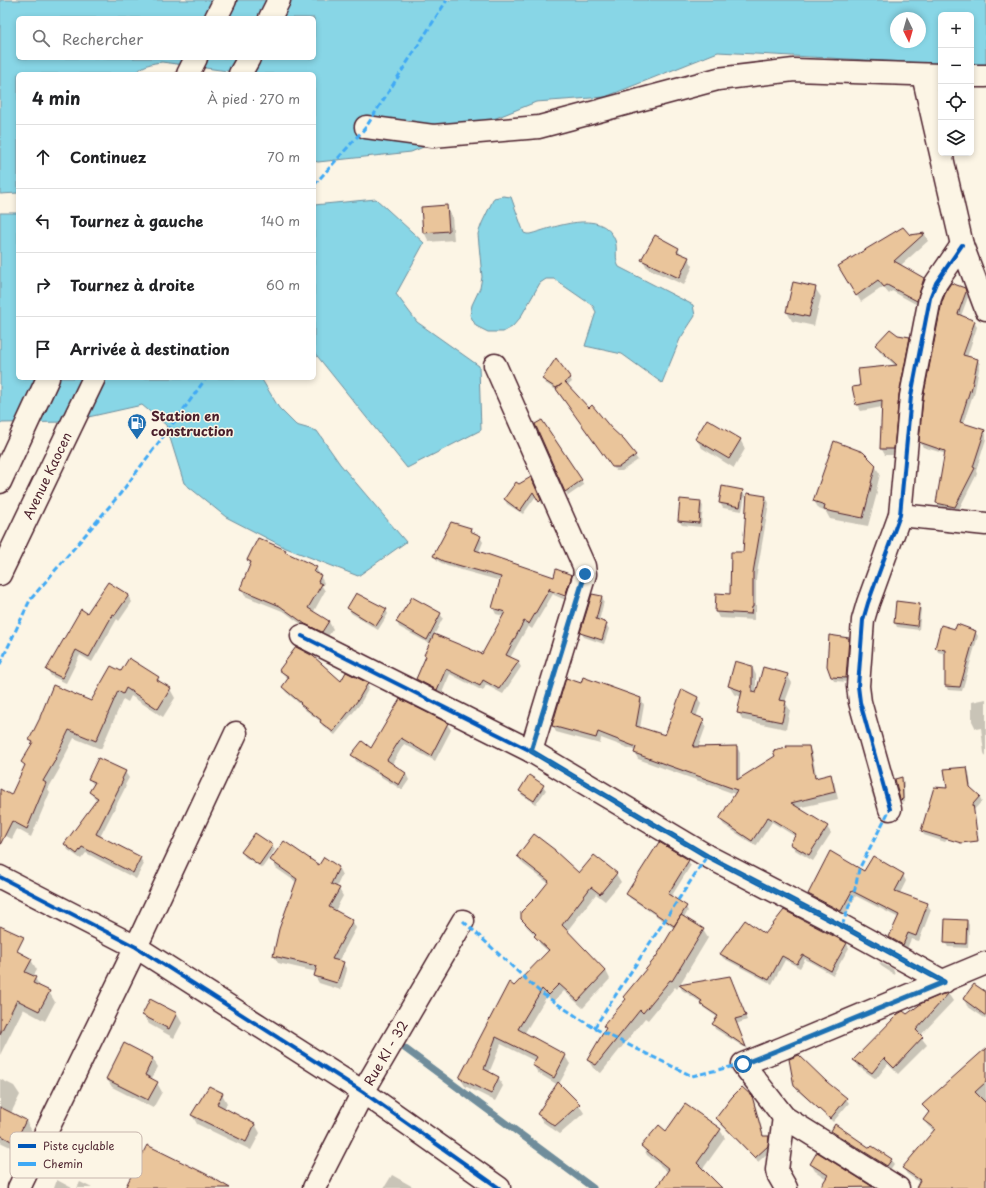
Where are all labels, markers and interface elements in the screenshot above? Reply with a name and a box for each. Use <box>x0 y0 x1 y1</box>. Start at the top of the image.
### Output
north arrow <box>890 12 926 48</box>
map controls <box>938 12 974 156</box>
button: + <box>938 12 974 48</box>
search box <box>16 16 316 60</box>
icon: search <box>30 27 52 49</box>
text: Rechercher <box>62 27 143 50</box>
button: − <box>938 48 974 84</box>
button: locate <box>938 84 974 120</box>
text: 4 min <box>32 85 80 111</box>
text: À pied · 270 m <box>207 89 300 108</box>
button: layers <box>938 120 974 156</box>
text: Continuez <box>70 145 146 168</box>
icon: ahead <box>32 146 54 168</box>
text: 70 m <box>267 147 300 166</box>
text: Tournez à gauche <box>70 209 204 232</box>
icon: left <box>32 210 54 232</box>
text: 140 m <box>261 211 300 230</box>
text: Tournez à droite <box>70 273 195 296</box>
icon: right <box>32 274 54 296</box>
text: 60 m <box>266 275 300 294</box>
text: Arrivée à destination <box>70 337 230 360</box>
icon: arrive <box>32 338 54 360</box>
place label: Station en construction <box>151 406 233 440</box>
fuel station icon: Station en construction <box>126 412 148 440</box>
street label: Avenue Kaocen <box>18 429 76 522</box>
route end <box>576 565 594 583</box>
street label: Rue KI - 32 <box>359 1017 412 1089</box>
route start <box>734 1055 752 1073</box>
legend <box>10 1132 142 1178</box>
text: Piste cyclable <box>43 1137 114 1154</box>
text: Chemin <box>43 1155 83 1172</box>

